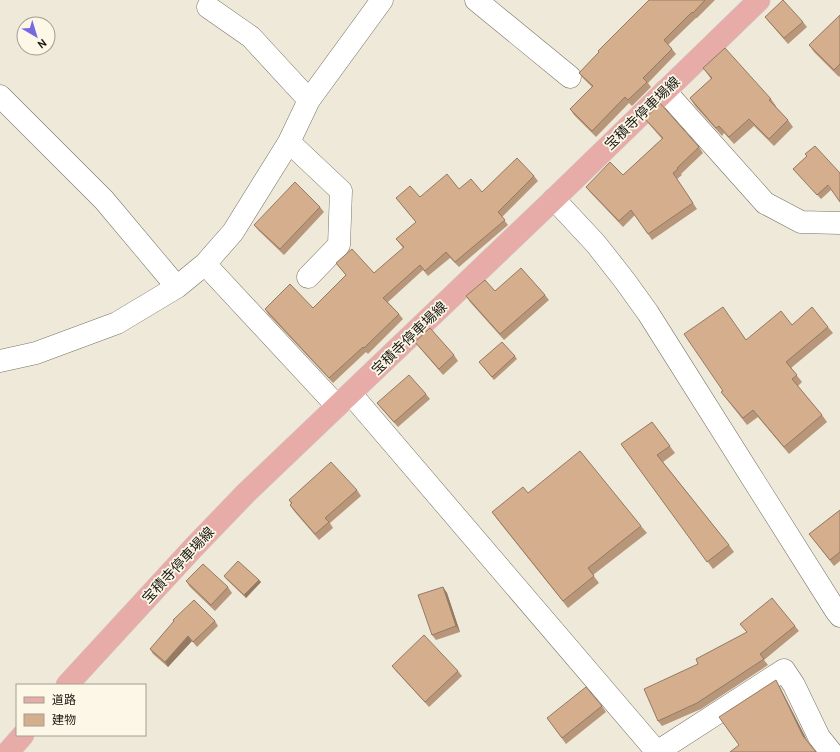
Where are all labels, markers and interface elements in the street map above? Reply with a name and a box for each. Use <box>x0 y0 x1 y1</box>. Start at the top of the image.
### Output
north arrow <box>16 16 56 56</box>
text: N <box>35 36 50 52</box>
street label: 宝積寺停車場線 <box>601 72 683 154</box>
street label: 宝積寺停車場線 <box>368 297 450 379</box>
street label: 宝積寺停車場線 <box>138 523 218 607</box>
legend <box>16 684 146 736</box>
text: 道路 <box>52 692 76 707</box>
text: 建物 <box>52 712 76 727</box>

